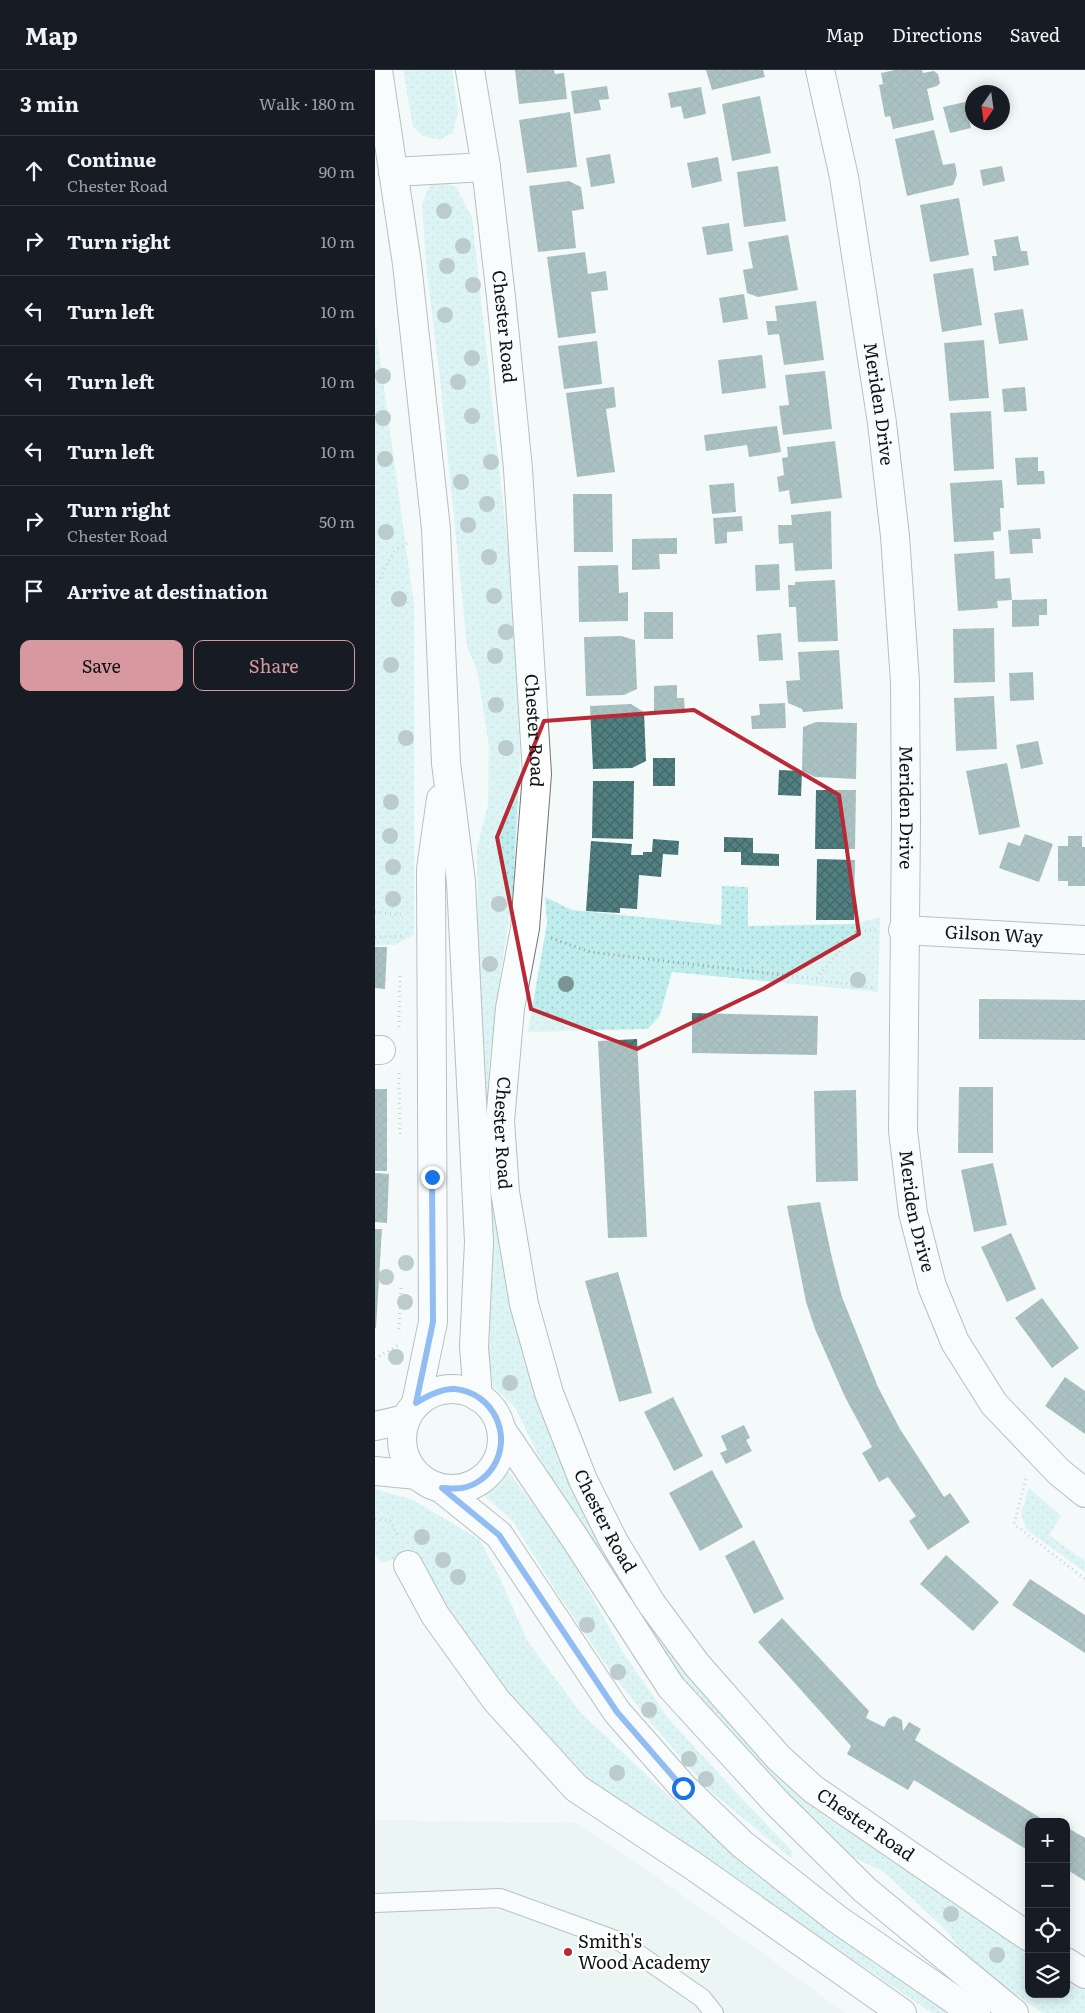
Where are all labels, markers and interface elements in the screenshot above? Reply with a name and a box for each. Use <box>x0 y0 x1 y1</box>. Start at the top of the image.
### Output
text: Map <box>25 17 78 52</box>
text: Map <box>826 21 864 48</box>
text: Directions <box>892 21 982 48</box>
text: Saved <box>1010 21 1060 48</box>
north arrow <box>965 85 1010 130</box>
text: 3 min <box>20 87 79 118</box>
text: Walk · 180 m <box>259 91 355 115</box>
text: Continue <box>67 145 156 173</box>
icon: ahead <box>20 157 48 185</box>
text: 90 m <box>319 159 355 183</box>
text: Chester Road <box>67 173 168 197</box>
icon: right <box>20 227 48 255</box>
text: Turn right <box>67 227 171 255</box>
text: 10 m <box>321 229 355 253</box>
street label: Chester Road <box>486 269 524 384</box>
icon: left <box>20 297 48 325</box>
text: Turn left <box>67 297 154 325</box>
text: 10 m <box>321 299 355 323</box>
street label: Meriden Drive <box>858 340 902 467</box>
icon: left <box>20 367 48 395</box>
text: Turn left <box>67 367 154 395</box>
text: 10 m <box>321 369 355 393</box>
icon: left <box>20 437 48 465</box>
text: Turn left <box>67 437 154 465</box>
text: 10 m <box>321 439 355 463</box>
text: Turn right <box>67 495 171 523</box>
icon: right <box>20 507 48 535</box>
text: 50 m <box>319 509 355 533</box>
text: Chester Road <box>67 523 168 547</box>
icon: arrive <box>20 577 48 605</box>
text: Arrive at destination <box>67 577 268 605</box>
button: Save <box>20 640 183 691</box>
button: Share <box>193 640 355 691</box>
street label: Chester Road <box>519 673 552 788</box>
street label: Meriden Drive <box>893 745 921 870</box>
street label: Gilson Way <box>944 917 1044 950</box>
street label: Chester Road <box>488 1075 520 1191</box>
street label: Meriden Drive <box>893 1148 943 1275</box>
route end <box>421 1166 444 1189</box>
street label: Chester Road <box>568 1465 644 1577</box>
route start <box>672 1777 695 1800</box>
street label: Chester Road <box>812 1781 921 1867</box>
map controls <box>1025 1818 1070 1998</box>
button: + <box>1025 1818 1070 1863</box>
button: − <box>1025 1863 1070 1908</box>
button: locate <box>1025 1908 1070 1953</box>
place label: Smith's Wood Academy <box>578 1927 711 1975</box>
marker: Smith's Wood Academy <box>562 1946 574 1958</box>
button: layers <box>1025 1953 1070 1998</box>

